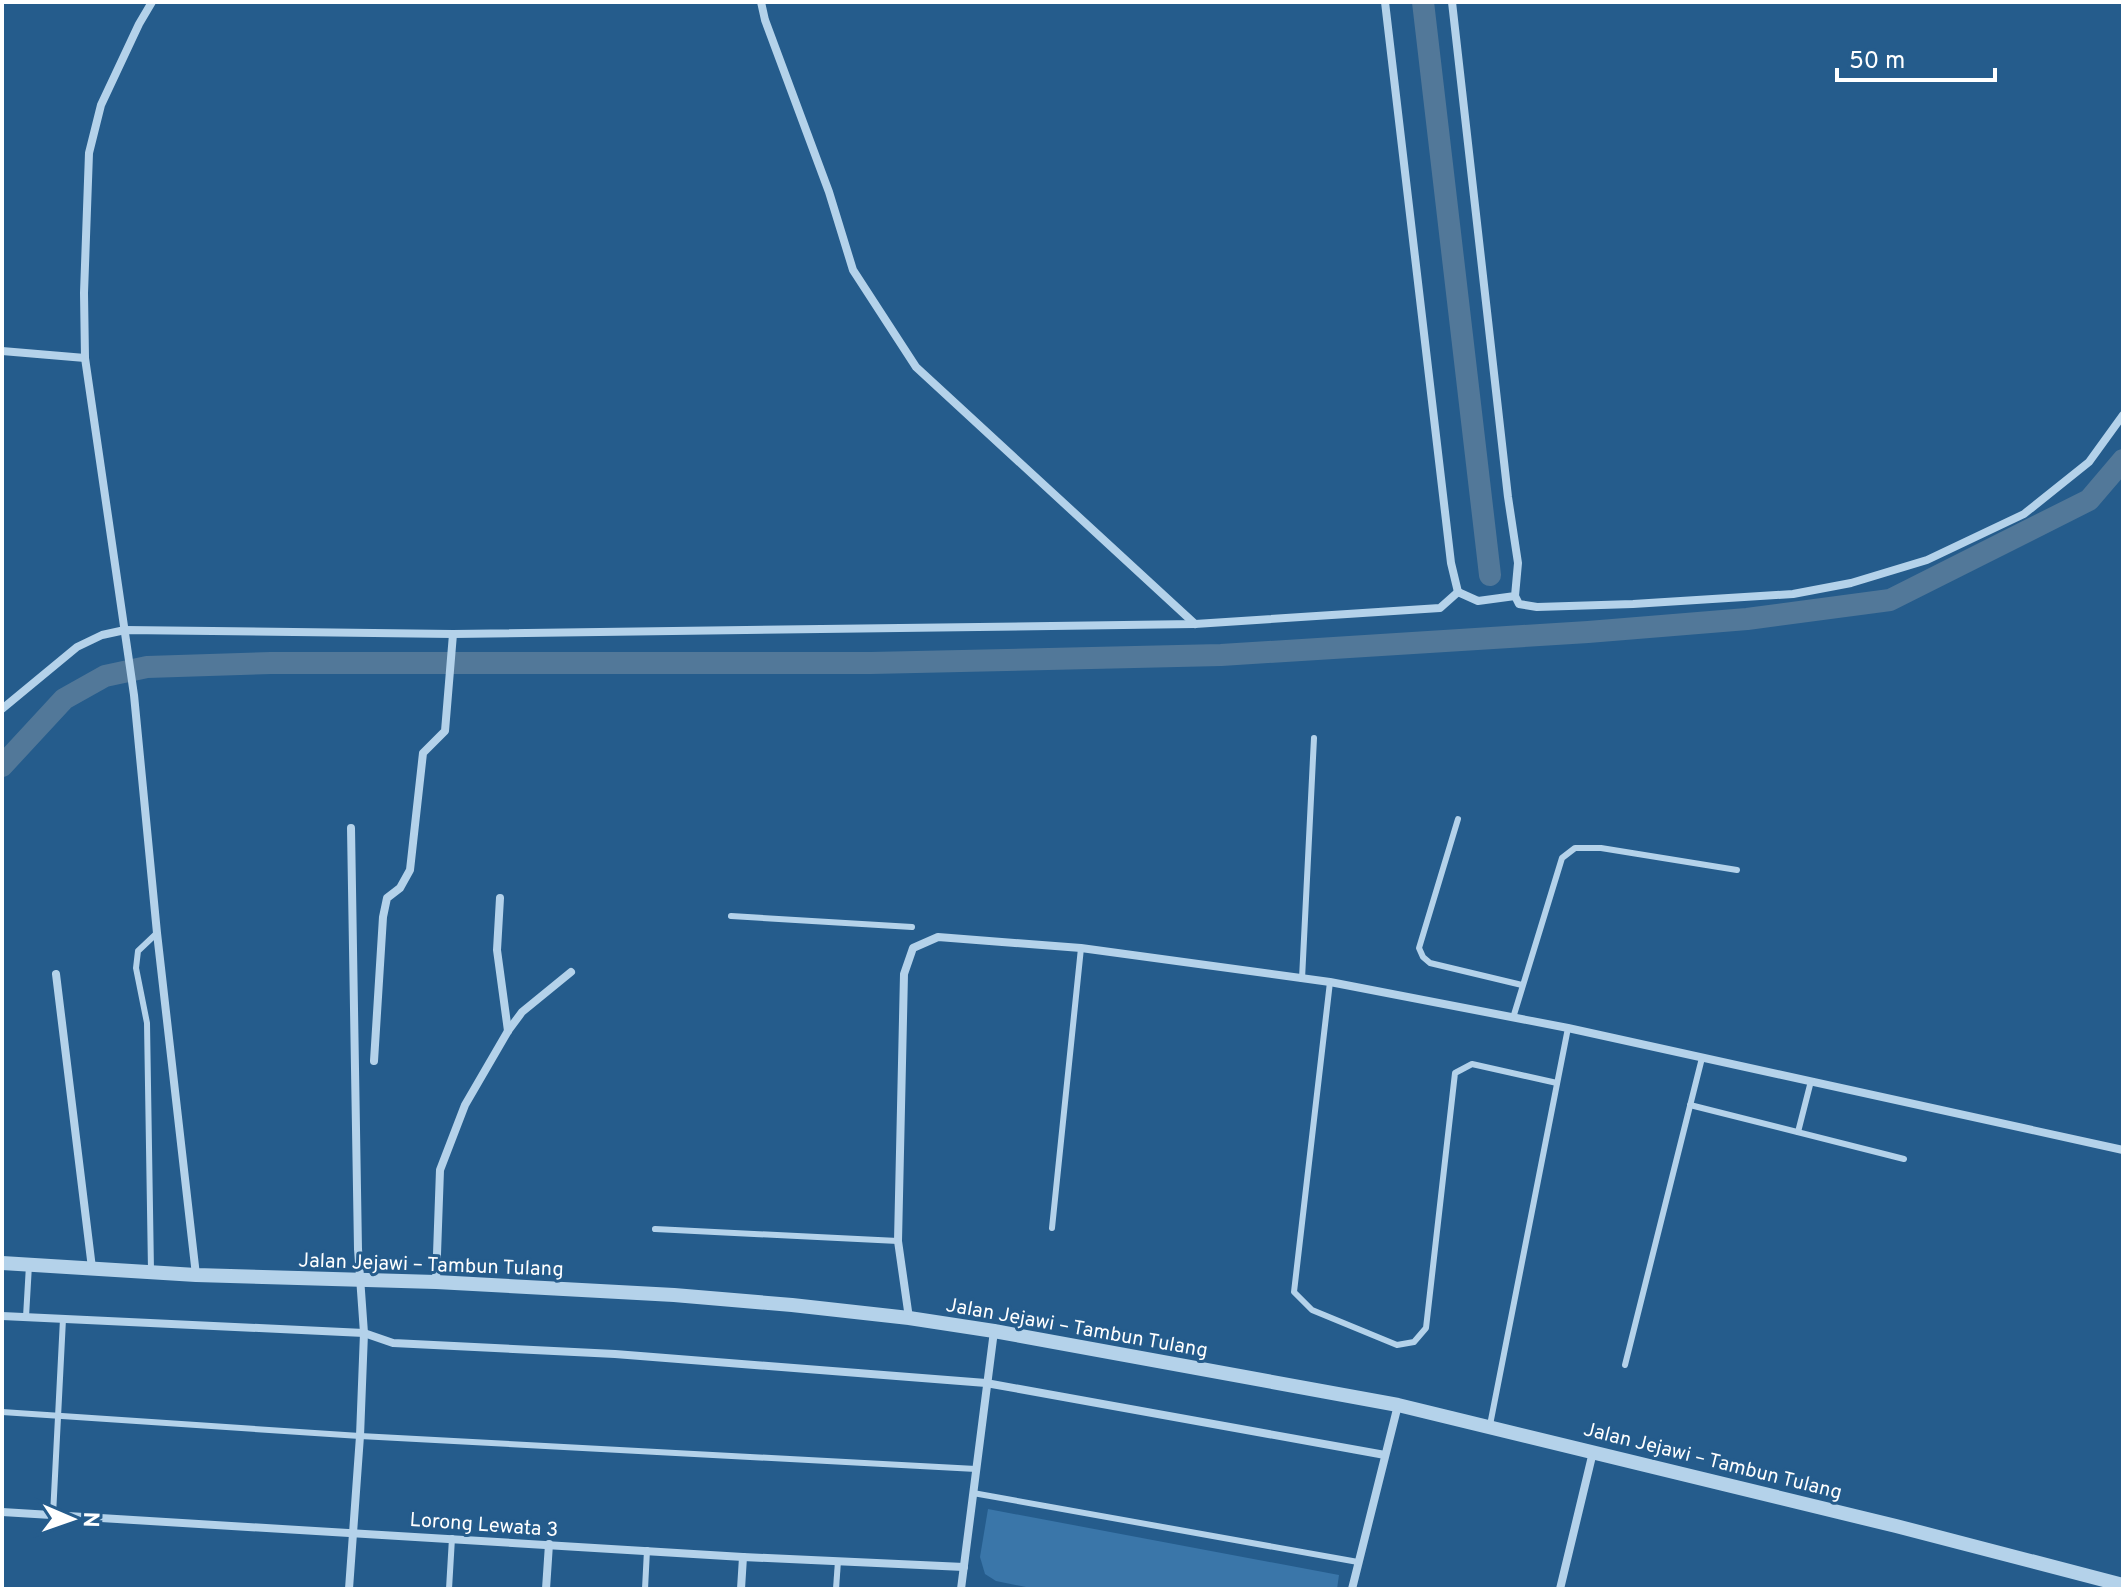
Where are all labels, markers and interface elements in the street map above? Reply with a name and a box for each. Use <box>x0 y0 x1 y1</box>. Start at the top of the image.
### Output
scale bar <box>1837 32 1995 82</box>
text: 50 m <box>1849 47 1905 77</box>
street label: Jalan Jejawi – Tambun Tulang <box>298 1248 564 1284</box>
street label: Jalan Jejawi – Tambun Tulang <box>944 1293 1210 1365</box>
street label: Jalan Jejawi – Tambun Tulang <box>1581 1417 1844 1507</box>
north arrow <box>32 1479 112 1559</box>
street label: Lorong Lewata 3 <box>409 1508 559 1544</box>
text: N <box>76 1511 103 1528</box>

